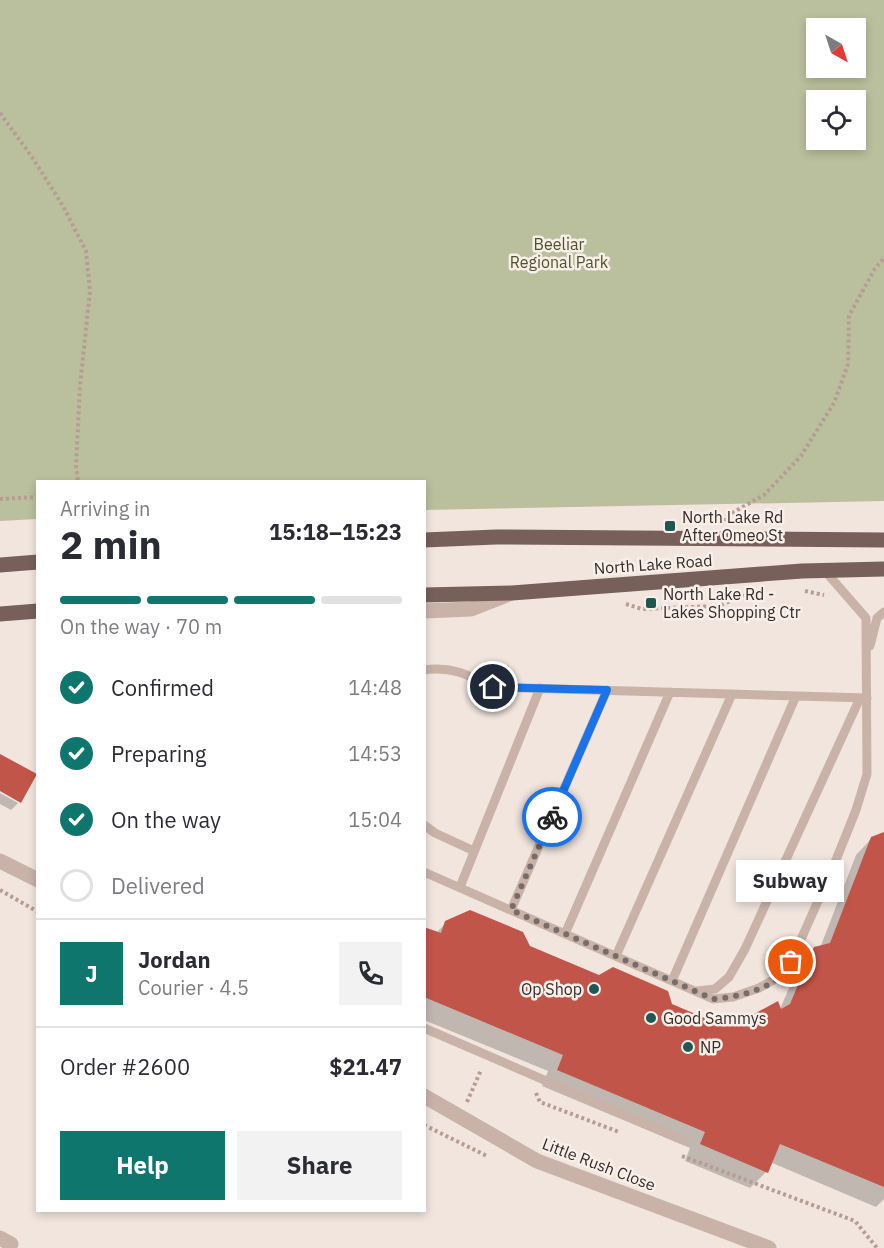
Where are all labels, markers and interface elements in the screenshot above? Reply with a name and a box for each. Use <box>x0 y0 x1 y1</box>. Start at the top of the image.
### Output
north arrow <box>806 18 866 78</box>
map controls <box>806 18 866 150</box>
button: locate <box>806 90 866 150</box>
park label: Beeliar Regional Park <box>510 234 609 272</box>
text: Arriving in <box>60 495 150 522</box>
place label: North Lake Rd After Omeo St <box>682 507 783 545</box>
text: 15:18–15:23 <box>269 517 402 546</box>
text: 2 min <box>60 519 162 570</box>
marker: North Lake Rd After Omeo St <box>663 519 677 533</box>
street label: North Lake Road <box>593 550 713 578</box>
place label: North Lake Rd - Lakes Shopping Ctr <box>663 584 801 622</box>
marker: North Lake Rd - Lakes Shopping Ctr <box>644 596 658 610</box>
text: On the way · 70 m <box>60 613 222 640</box>
pin <box>467 661 518 712</box>
icon: home <box>476 670 509 703</box>
icon: check <box>60 671 93 704</box>
text: Confirmed <box>111 673 214 702</box>
text: 14:48 <box>348 674 402 701</box>
icon: check <box>60 737 93 770</box>
text: Preparing <box>111 739 206 768</box>
text: 14:53 <box>348 740 402 767</box>
courier <box>522 787 582 847</box>
icon: bike <box>536 801 569 834</box>
icon: check <box>60 803 93 836</box>
text: On the way <box>111 805 221 834</box>
text: 15:04 <box>348 806 402 833</box>
callout: Subway <box>737 860 845 902</box>
text: Subway <box>753 867 827 894</box>
text: Delivered <box>111 871 205 900</box>
pin <box>765 936 816 987</box>
button: phone <box>339 942 402 1005</box>
text: Jordan <box>138 945 211 974</box>
icon: bag <box>774 945 807 978</box>
text: J <box>85 959 98 988</box>
text: Courier · 4.5 <box>138 974 249 1001</box>
place label: Op Shop <box>521 979 582 999</box>
marker: Op Shop <box>587 982 601 996</box>
place label: Good Sammys <box>663 1008 766 1028</box>
marker: Good Sammys <box>644 1011 658 1025</box>
place label: NP <box>700 1037 721 1057</box>
marker: NP <box>681 1040 695 1054</box>
text: Order #2600 <box>60 1052 190 1081</box>
text: $21.47 <box>329 1052 402 1081</box>
button: Help <box>60 1131 225 1200</box>
button: Share <box>237 1131 402 1200</box>
street label: Little Rush Close <box>539 1133 659 1195</box>

